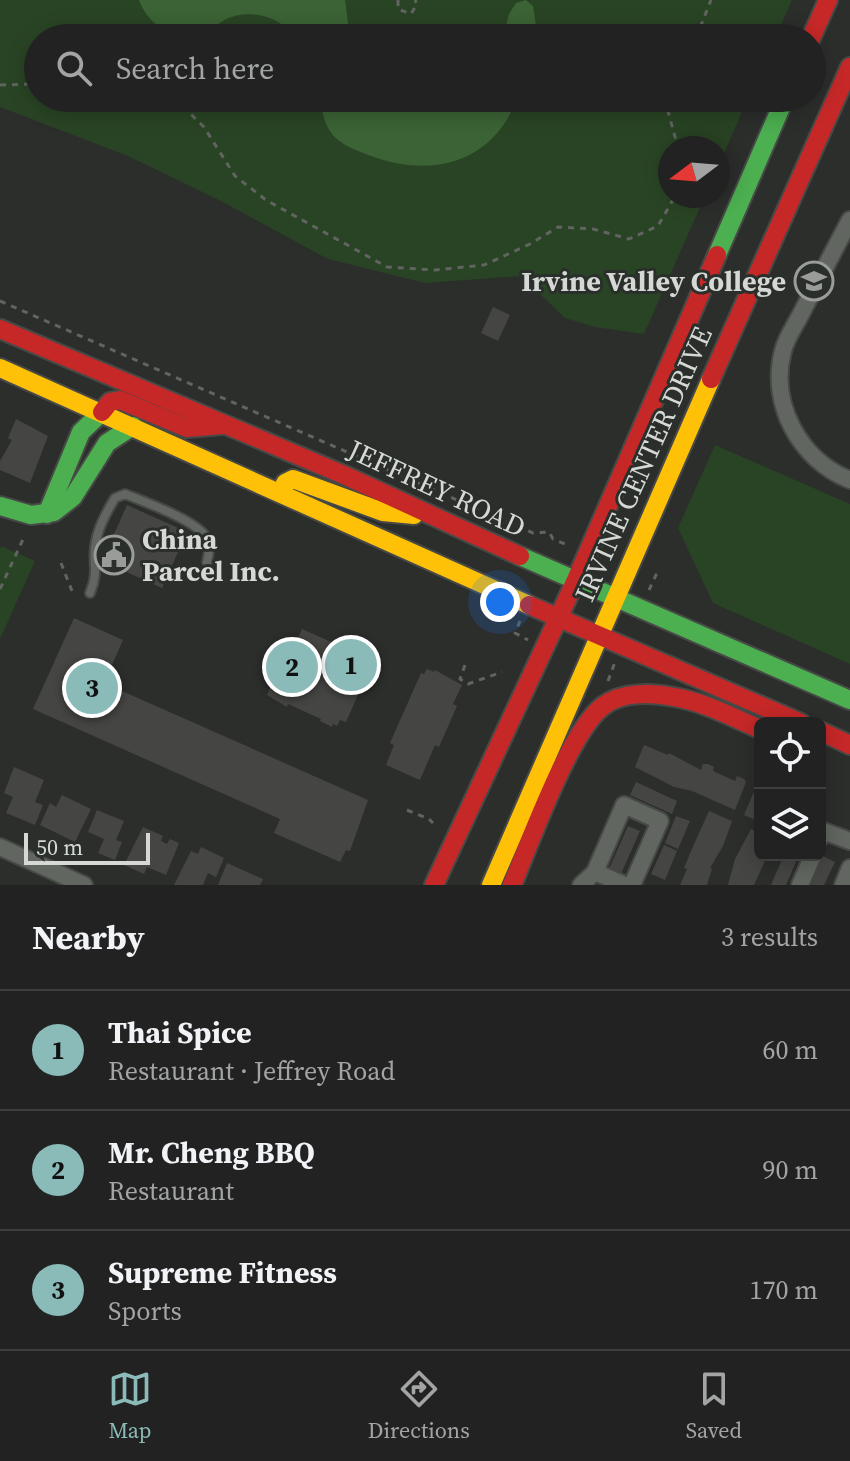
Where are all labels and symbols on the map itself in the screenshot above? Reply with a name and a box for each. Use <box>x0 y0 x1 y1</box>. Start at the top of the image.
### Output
north arrow <box>658 136 730 208</box>
school or university icon: Irvine Valley College <box>793 260 835 302</box>
place label: Irvine Valley College <box>521 262 786 300</box>
street label: IRVINE CENTER DRIVE <box>565 321 721 607</box>
street label: JEFFREY ROAD <box>341 430 532 546</box>
place label: China Parcel Inc. <box>142 520 280 590</box>
public building icon: China Parcel Inc. <box>93 534 135 576</box>
your location <box>480 582 520 622</box>
pin: 1 <box>325 635 377 695</box>
pin: 2 <box>266 637 318 697</box>
pin: 3 <box>66 658 118 718</box>
scale bar <box>24 829 150 865</box>

